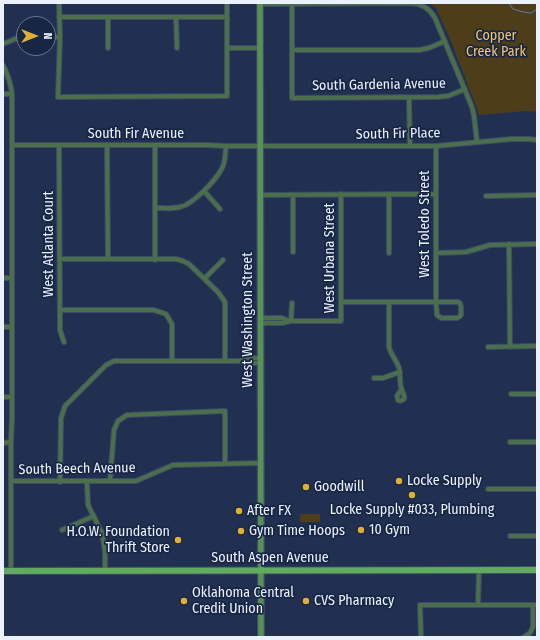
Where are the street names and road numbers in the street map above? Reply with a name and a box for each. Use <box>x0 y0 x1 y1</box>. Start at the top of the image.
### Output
street label: South Gardenia Avenue <box>312 75 446 95</box>
street label: South Fir Place <box>356 125 440 143</box>
street label: South Fir Avenue <box>88 126 184 142</box>
street label: West Toledo Street <box>417 170 433 278</box>
street label: West Atlanta Court <box>41 191 57 297</box>
street label: West Urbana Street <box>322 203 338 313</box>
street label: West Washington Street <box>240 252 256 388</box>
street label: South Beech Avenue <box>18 460 136 478</box>
street label: South Aspen Avenue <box>211 550 329 566</box>

